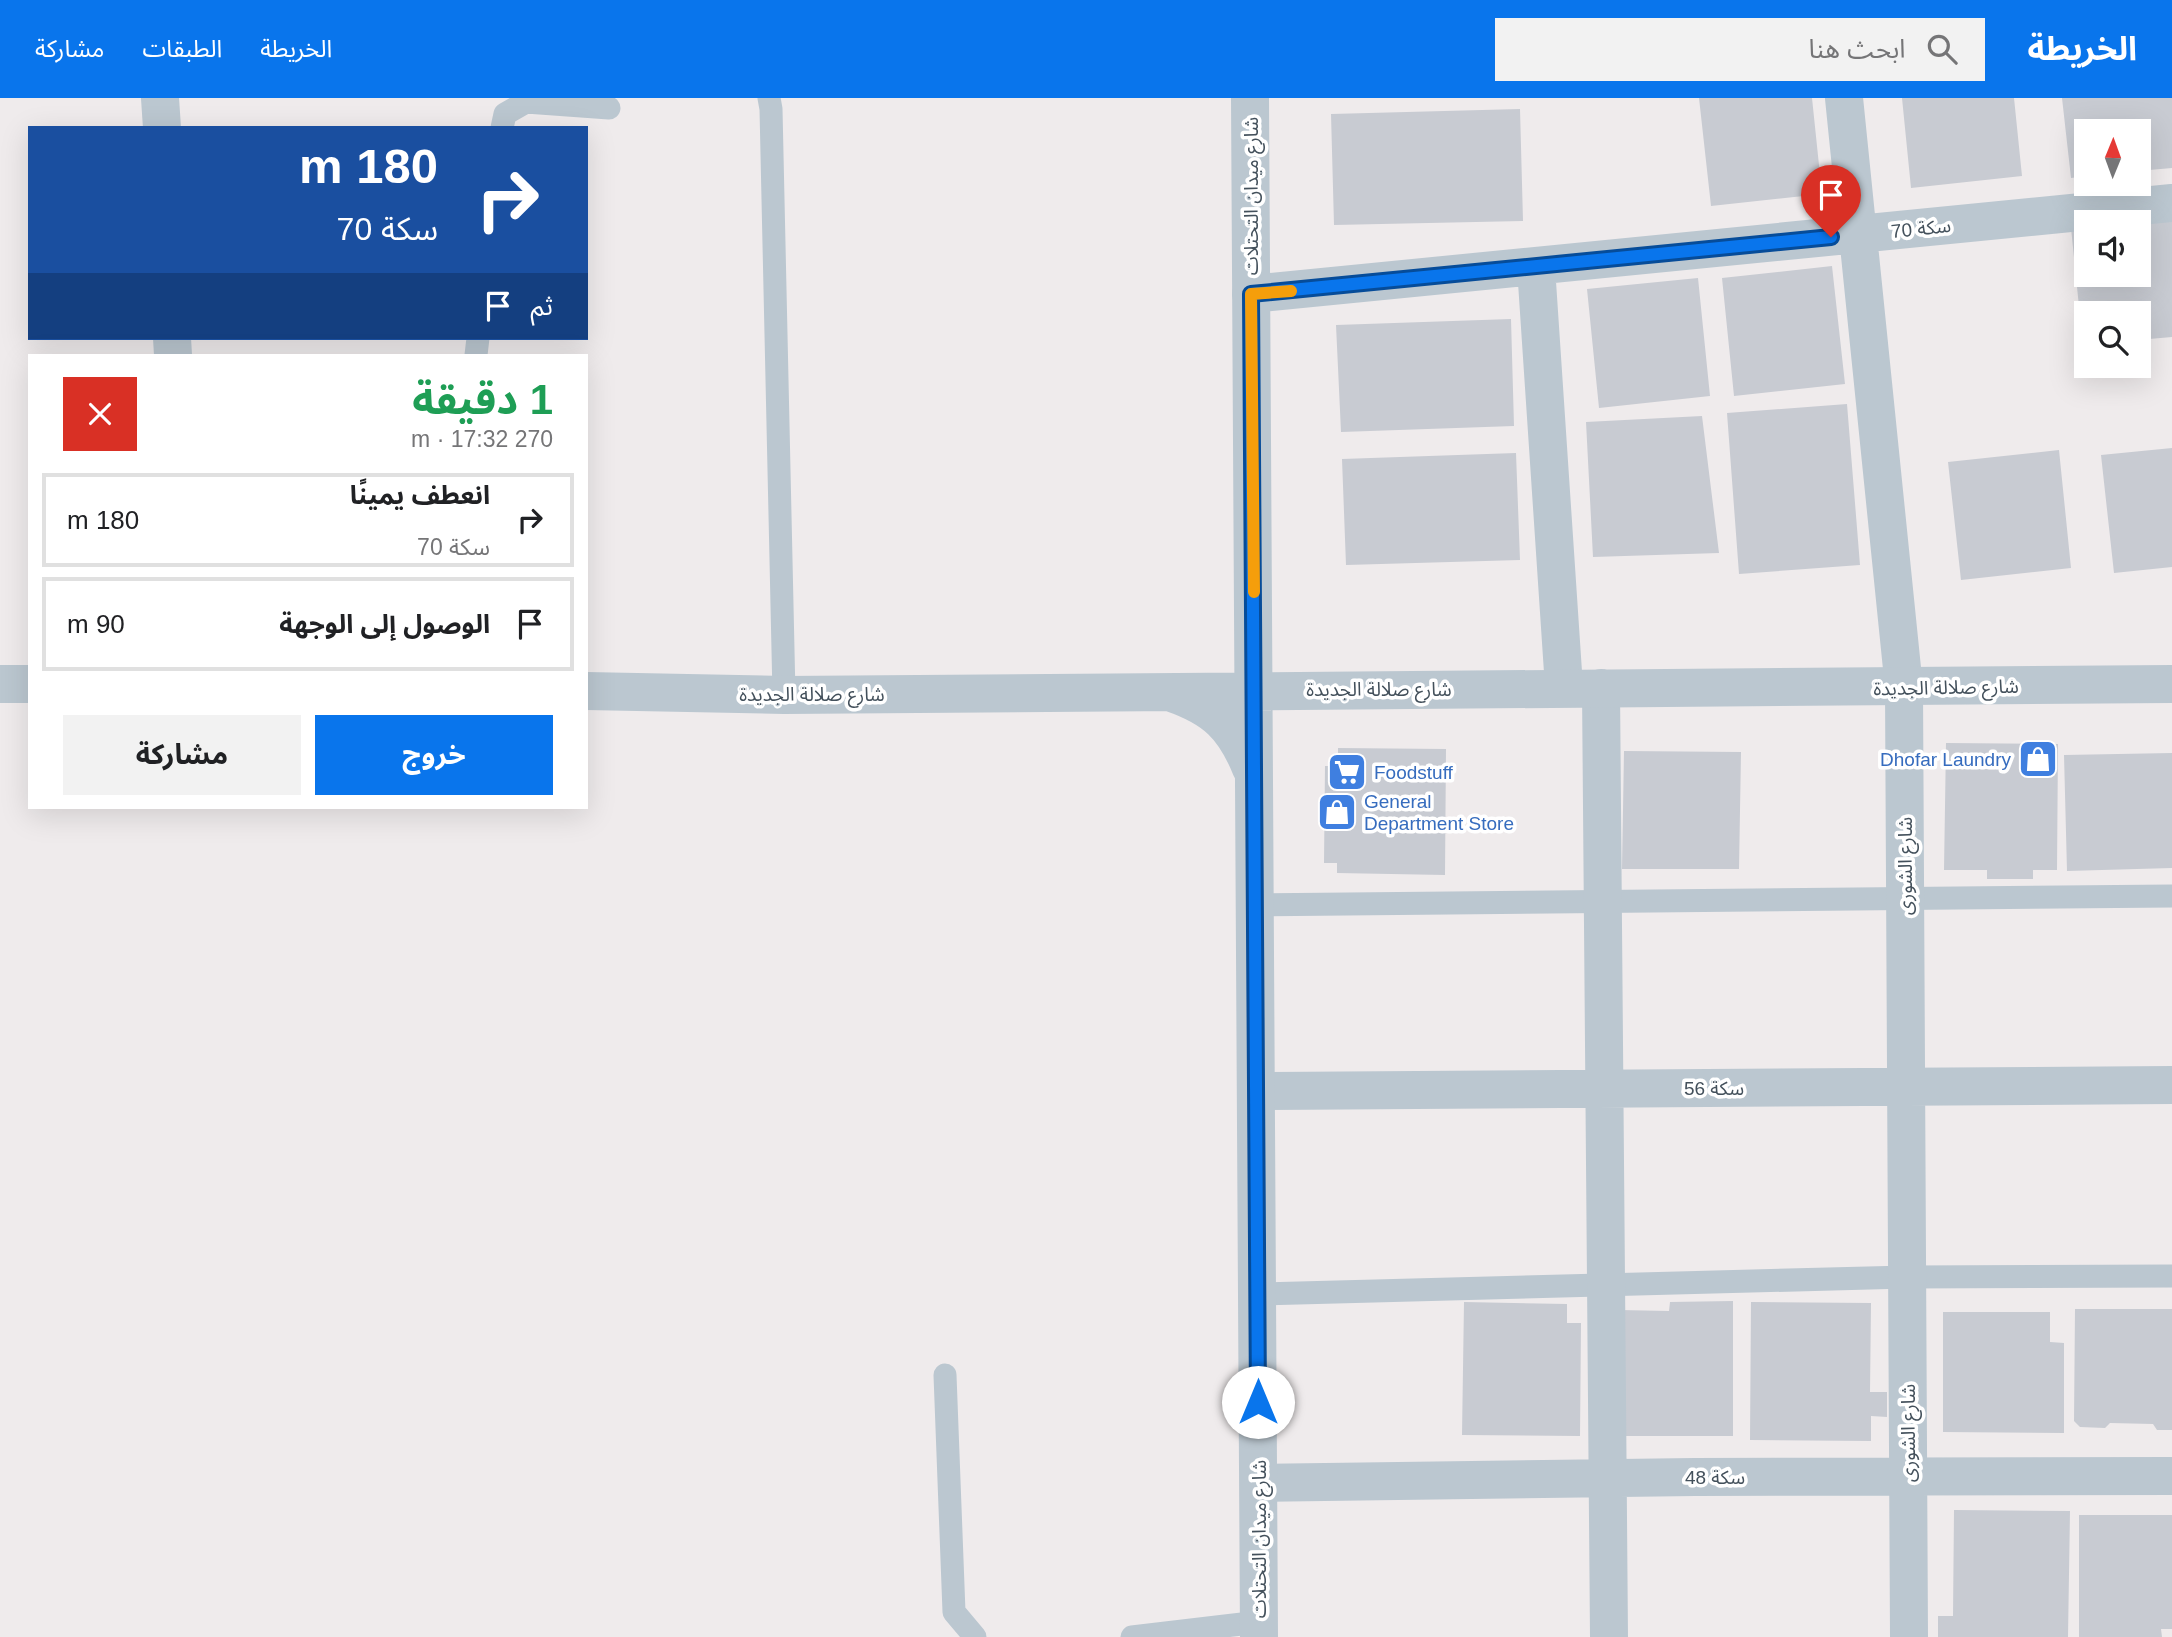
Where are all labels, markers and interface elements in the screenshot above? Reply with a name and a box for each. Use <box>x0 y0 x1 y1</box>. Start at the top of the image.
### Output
search box <box>1495 18 1985 81</box>
icon: search <box>1923 30 1961 68</box>
text: الخريطة <box>2027 30 2137 67</box>
text: ابحث هنا <box>1809 34 1905 64</box>
text: مشاركة <box>35 35 104 62</box>
text: الطبقات <box>142 35 222 62</box>
text: الخريطة <box>260 35 332 62</box>
street label: شارع ميدان التحتلات <box>1241 117 1265 275</box>
north arrow <box>2074 119 2151 196</box>
map controls <box>2074 119 2151 378</box>
text: 180 m <box>299 139 438 193</box>
icon: right <box>462 154 553 245</box>
pin <box>1801 165 1861 237</box>
icon: arrive <box>1812 176 1850 214</box>
button: sound <box>2074 210 2151 287</box>
text: سكة 70 <box>337 211 438 247</box>
street label: سكة 70 <box>1890 215 1952 242</box>
icon: arrive <box>479 287 517 325</box>
text: ثم <box>531 291 553 321</box>
button: search <box>2074 301 2151 378</box>
text: 1 دقيقة <box>412 376 553 423</box>
button: close <box>63 377 137 451</box>
text: 270 m · 17:32 <box>411 426 553 452</box>
text: انعطف يمينًا <box>350 480 490 510</box>
icon: right <box>511 501 549 539</box>
text: 180 m <box>67 505 139 535</box>
text: سكة 70 <box>417 534 490 560</box>
icon: arrive <box>511 605 549 643</box>
text: 90 m <box>67 609 125 639</box>
text: الوصول إلى الوجهة <box>279 609 490 639</box>
street label: شارع صلالة الجديدة <box>1873 676 2019 702</box>
street label: شارع صلالة الجديدة <box>1306 679 1452 703</box>
street label: شارع صلالة الجديدة <box>739 684 885 708</box>
button: مشاركة <box>63 715 301 795</box>
button: خروج <box>315 715 553 795</box>
shop icon: Dhofar Laundry <box>2017 738 2059 780</box>
place label: Dhofar Laundry <box>1880 749 2011 770</box>
supermarket icon: Foodstuff <box>1326 751 1368 793</box>
place label: Foodstuff <box>1374 762 1454 783</box>
shop icon: General Department Store <box>1316 791 1358 833</box>
place label: General Department Store <box>1364 791 1514 834</box>
street label: شارع الشورى <box>1895 817 1919 915</box>
street label: سكة 56 <box>1684 1078 1744 1099</box>
position arrow <box>1221 1365 1295 1439</box>
street label: شارع الشورى <box>1898 1384 1922 1482</box>
street label: شارع ميدان التحتلات <box>1249 1460 1273 1618</box>
street label: سكة 48 <box>1685 1467 1745 1488</box>

